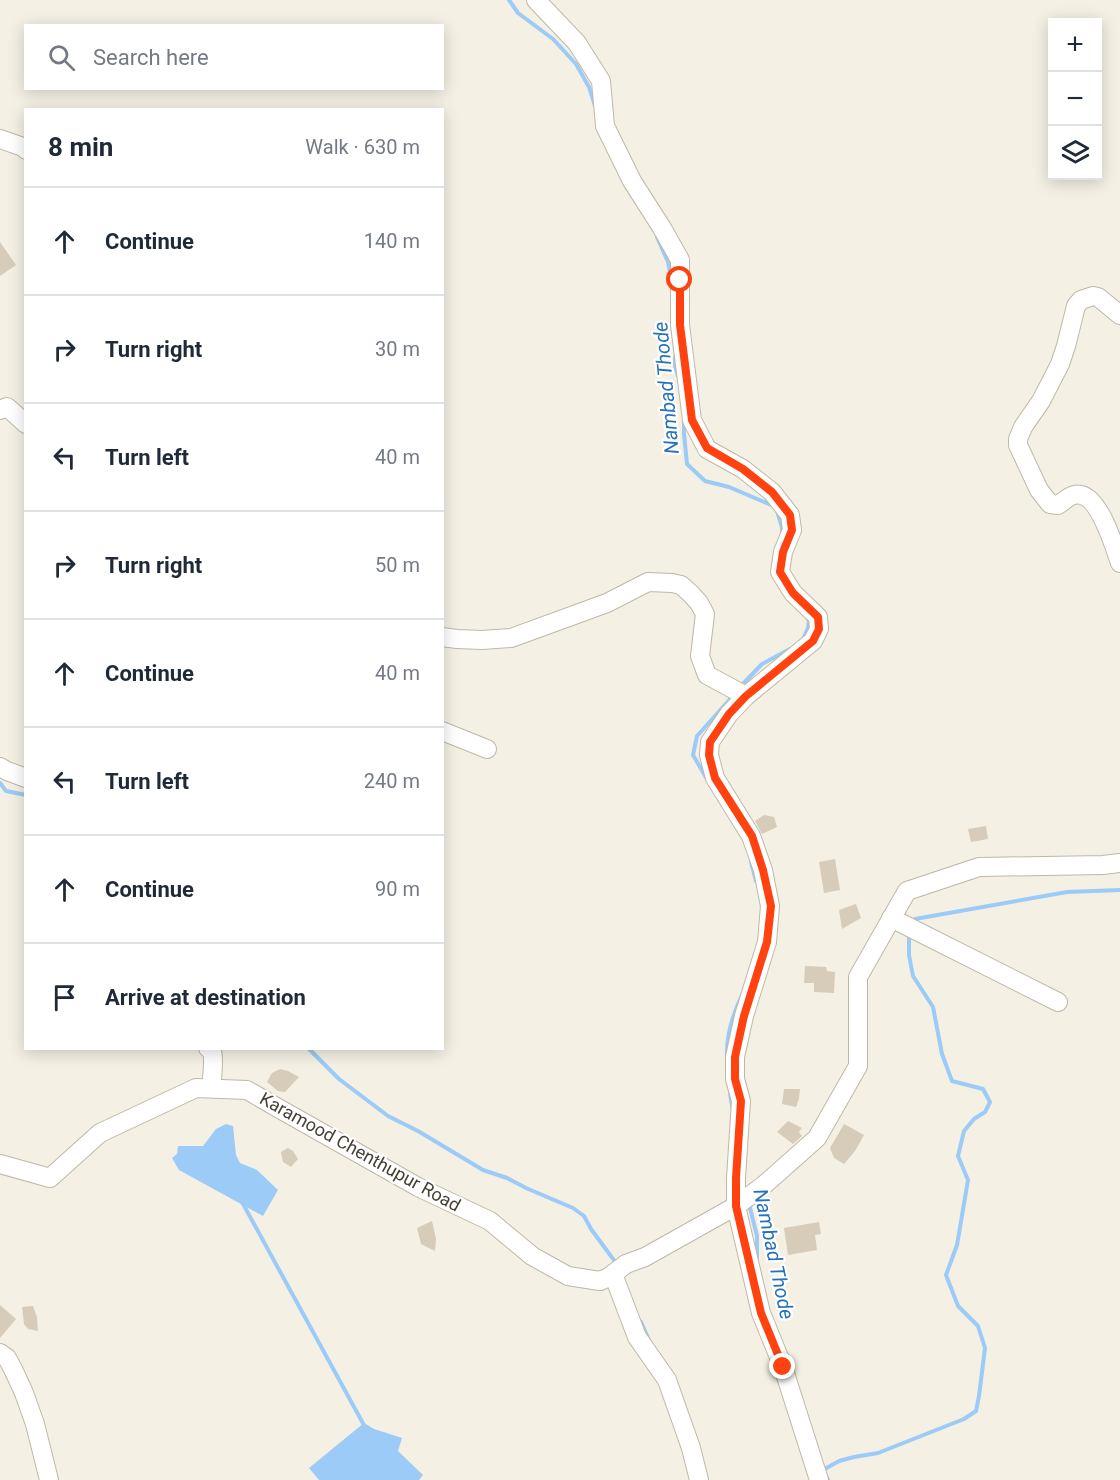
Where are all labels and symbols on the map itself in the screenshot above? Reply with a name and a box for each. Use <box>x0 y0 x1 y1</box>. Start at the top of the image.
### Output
route start <box>666 266 692 292</box>
water label: Nambad Thode <box>648 321 684 455</box>
street label: Karamood Chenthupur Road <box>256 1088 464 1216</box>
water label: Nambad Thode <box>748 1187 800 1321</box>
route end <box>769 1353 795 1379</box>

